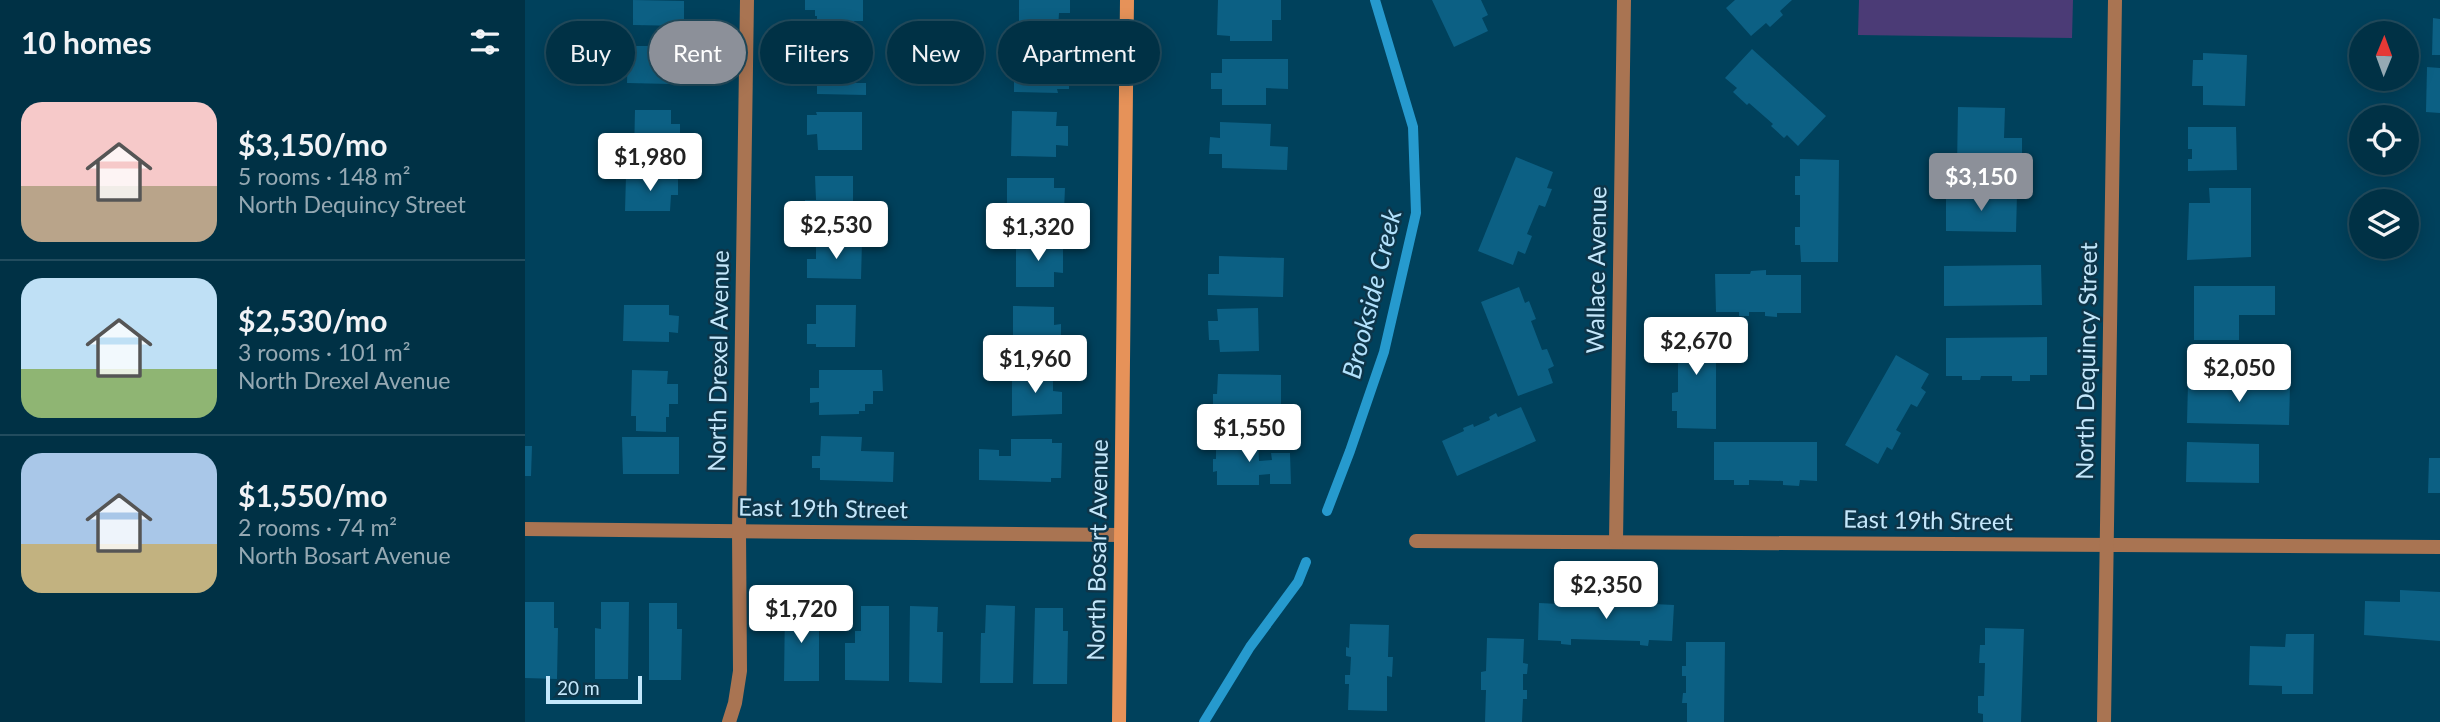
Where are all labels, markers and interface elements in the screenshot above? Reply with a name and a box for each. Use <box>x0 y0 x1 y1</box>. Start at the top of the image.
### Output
chip: Buy <box>546 21 635 84</box>
chip: Rent <box>649 21 746 84</box>
chip: Filters <box>760 21 873 84</box>
chip: New <box>887 21 984 84</box>
chip: Apartment <box>998 21 1160 84</box>
north arrow <box>2349 21 2419 91</box>
map controls <box>2349 21 2419 259</box>
icon: filters <box>466 23 504 61</box>
text: 10 homes <box>21 24 152 60</box>
button: locate <box>2349 105 2419 175</box>
text: $3,150/mo <box>238 126 387 162</box>
icon: home <box>77 130 161 214</box>
pin: $1,980 <box>593 134 707 193</box>
text: $1,980 <box>614 142 686 170</box>
pin: $3,150 <box>1924 154 2038 213</box>
text: 5 rooms · 148 m² <box>238 162 410 190</box>
text: $3,150 <box>1945 162 2017 190</box>
street label: Wallace Avenue <box>1580 186 1611 354</box>
button: layers <box>2349 189 2419 259</box>
text: North Dequincy Street <box>238 190 466 218</box>
pin: $2,530 <box>779 202 893 261</box>
pin: $1,320 <box>981 204 1095 263</box>
water label: Brookside Creek <box>1335 205 1408 382</box>
text: $2,530 <box>800 210 872 238</box>
text: $1,320 <box>1002 212 1074 240</box>
street label: North Dequincy Street <box>2069 241 2102 480</box>
street label: North Drexel Avenue <box>701 250 734 472</box>
text: $2,530/mo <box>238 302 387 338</box>
icon: home <box>77 306 161 390</box>
pin: $2,670 <box>1639 318 1753 377</box>
text: $2,670 <box>1660 326 1732 354</box>
pin: $1,960 <box>978 336 1092 395</box>
text: 3 rooms · 101 m² <box>238 338 410 366</box>
text: $1,960 <box>999 344 1071 372</box>
pin: $2,050 <box>2182 344 2296 404</box>
text: $2,050 <box>2203 353 2275 381</box>
text: North Drexel Avenue <box>238 366 451 394</box>
pin: $1,550 <box>1192 405 1306 464</box>
text: $1,550 <box>1213 413 1285 441</box>
street label: North Bosart Avenue <box>1080 439 1113 661</box>
text: $1,550/mo <box>238 477 387 513</box>
icon: home <box>77 481 161 565</box>
street label: East 19th Street <box>738 492 909 523</box>
street label: East 19th Street <box>1843 504 2014 535</box>
text: 2 rooms · 74 m² <box>238 513 397 541</box>
text: North Bosart Avenue <box>238 541 451 569</box>
pin: $2,350 <box>1549 562 1663 621</box>
text: $2,350 <box>1570 570 1642 598</box>
pin: $1,720 <box>744 586 858 645</box>
text: $1,720 <box>765 594 837 622</box>
scale bar <box>546 673 642 705</box>
text: 20 m <box>557 676 600 699</box>

